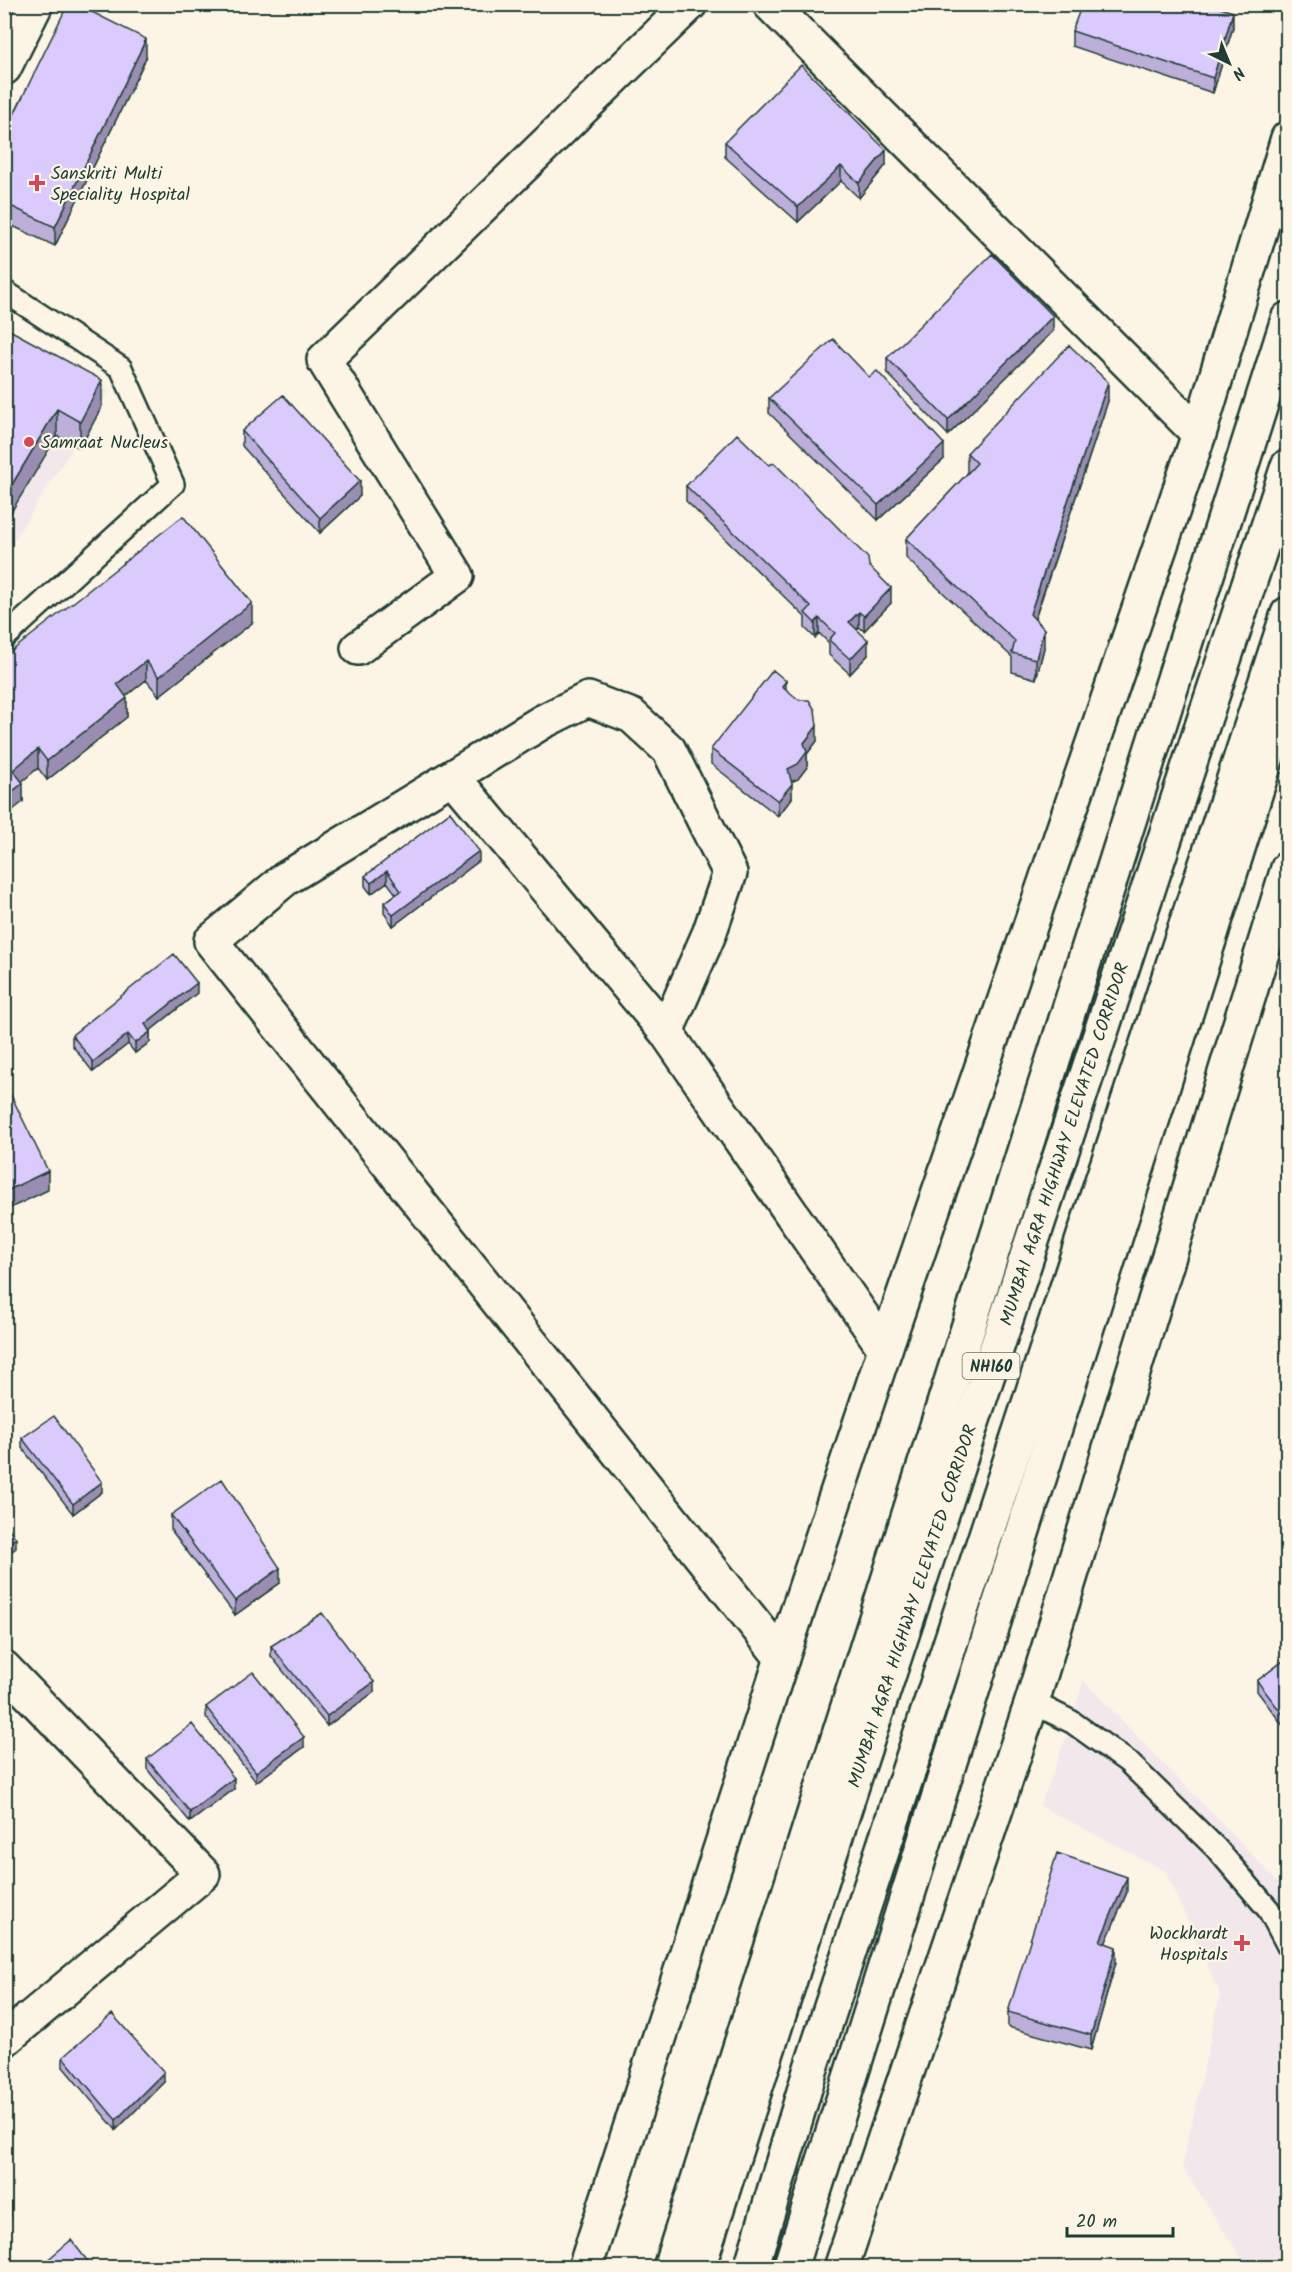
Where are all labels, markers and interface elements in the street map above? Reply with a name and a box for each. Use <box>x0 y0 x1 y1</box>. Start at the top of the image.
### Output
north arrow <box>1199 33 1259 93</box>
text: N <box>1226 60 1250 85</box>
place label: Sanskriti Multi Speciality Hospital <box>51 160 190 210</box>
marker: Sanskriti Multi Speciality Hospital <box>28 174 46 192</box>
place label: Samraat Nucleus <box>41 429 168 458</box>
marker: Samraat Nucleus <box>22 435 36 449</box>
street label: MUMBAI AGRA HIGHWAY ELEVATED CORRIDOR <box>993 959 1138 1330</box>
road number: NH160 <box>962 1353 1020 1379</box>
street label: MUMBAI AGRA HIGHWAY ELEVATED CORRIDOR <box>841 1421 986 1792</box>
place label: Wockhardt Hospitals <box>1149 1920 1229 1970</box>
marker: Wockhardt Hospitals <box>1233 1934 1251 1952</box>
scale bar <box>1067 2200 1174 2238</box>
text: 20 m <box>1076 2208 1117 2237</box>

